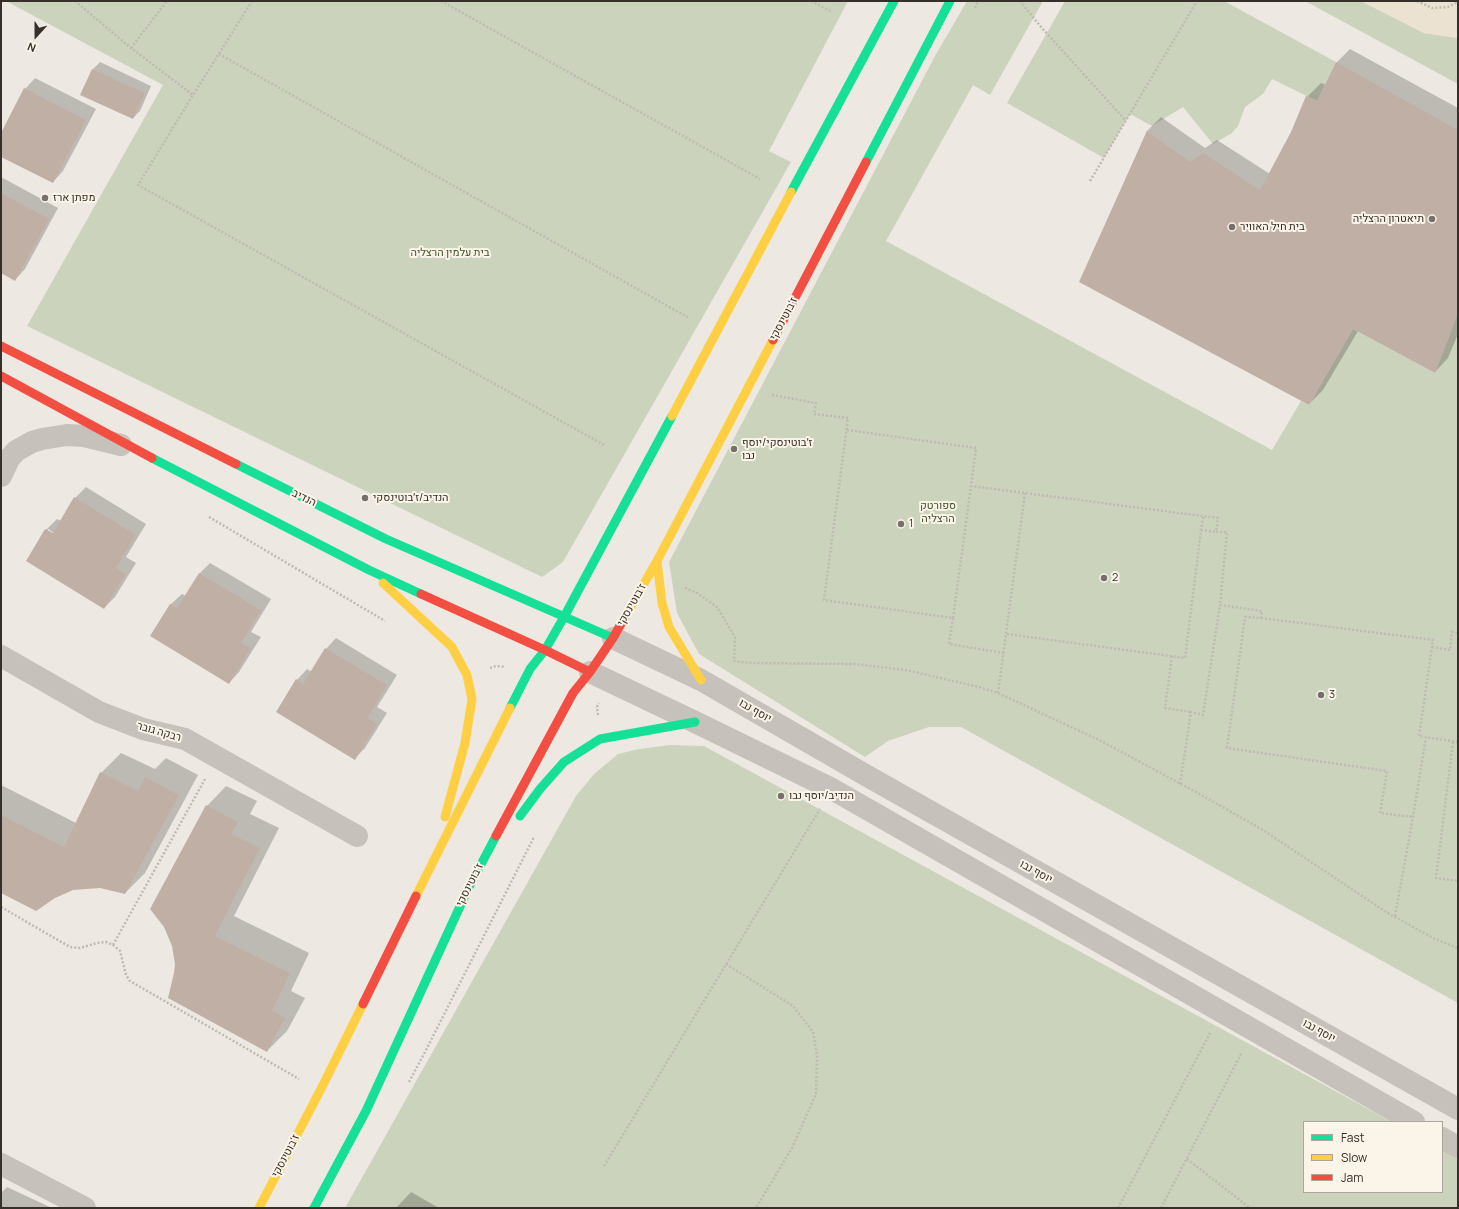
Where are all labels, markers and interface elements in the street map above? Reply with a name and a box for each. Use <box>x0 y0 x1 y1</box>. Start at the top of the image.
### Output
north arrow <box>16 16 56 56</box>
text: N <box>25 39 38 56</box>
place label: מפתן ארז <box>53 191 95 205</box>
marker: מפתן ארז <box>40 193 50 203</box>
place label: תיאטרון הרצליה <box>1353 212 1424 226</box>
marker: תיאטרון הרצליה <box>1427 214 1437 224</box>
place label: בית חיל האוויר <box>1240 220 1305 234</box>
marker: בית חיל האוויר <box>1227 222 1237 232</box>
park label: בית עלמין הרצליה <box>410 246 490 260</box>
street label: ז'בוטינסקי <box>767 295 801 343</box>
place label: ז׳בוטינסקי/יוסף נבו <box>742 436 812 462</box>
marker: ז׳בוטינסקי/יוסף נבו <box>729 444 739 454</box>
street label: הנדיב <box>290 487 318 509</box>
place label: הנדיב/ז׳בוטינסקי <box>373 491 449 505</box>
marker: הנדיב/ז׳בוטינסקי <box>360 493 370 503</box>
park label: ספורטק הרצליה <box>920 499 956 525</box>
place label: 1 <box>909 517 913 531</box>
marker: 1 <box>896 519 906 529</box>
place label: 2 <box>1112 571 1118 585</box>
marker: 2 <box>1099 573 1109 583</box>
street label: ז'בוטינסקי <box>615 582 649 628</box>
place label: 3 <box>1329 688 1335 702</box>
marker: 3 <box>1316 690 1326 700</box>
street label: יוסף נבו <box>736 696 774 726</box>
street label: רבקה גובר <box>135 719 183 745</box>
place label: הנדיב/יוסף נבו <box>789 789 854 803</box>
marker: הנדיב/יוסף נבו <box>776 791 786 801</box>
street label: יוסף נבו <box>1017 858 1055 886</box>
street label: ז'בוטינסקי <box>454 861 486 909</box>
street label: יוסף נבו <box>1300 1017 1338 1045</box>
legend <box>1303 1121 1443 1193</box>
text: Fast <box>1341 1129 1365 1146</box>
street label: ז'בוטינסקי <box>269 1132 303 1180</box>
text: Slow <box>1341 1149 1367 1166</box>
text: Jam <box>1341 1169 1363 1186</box>

